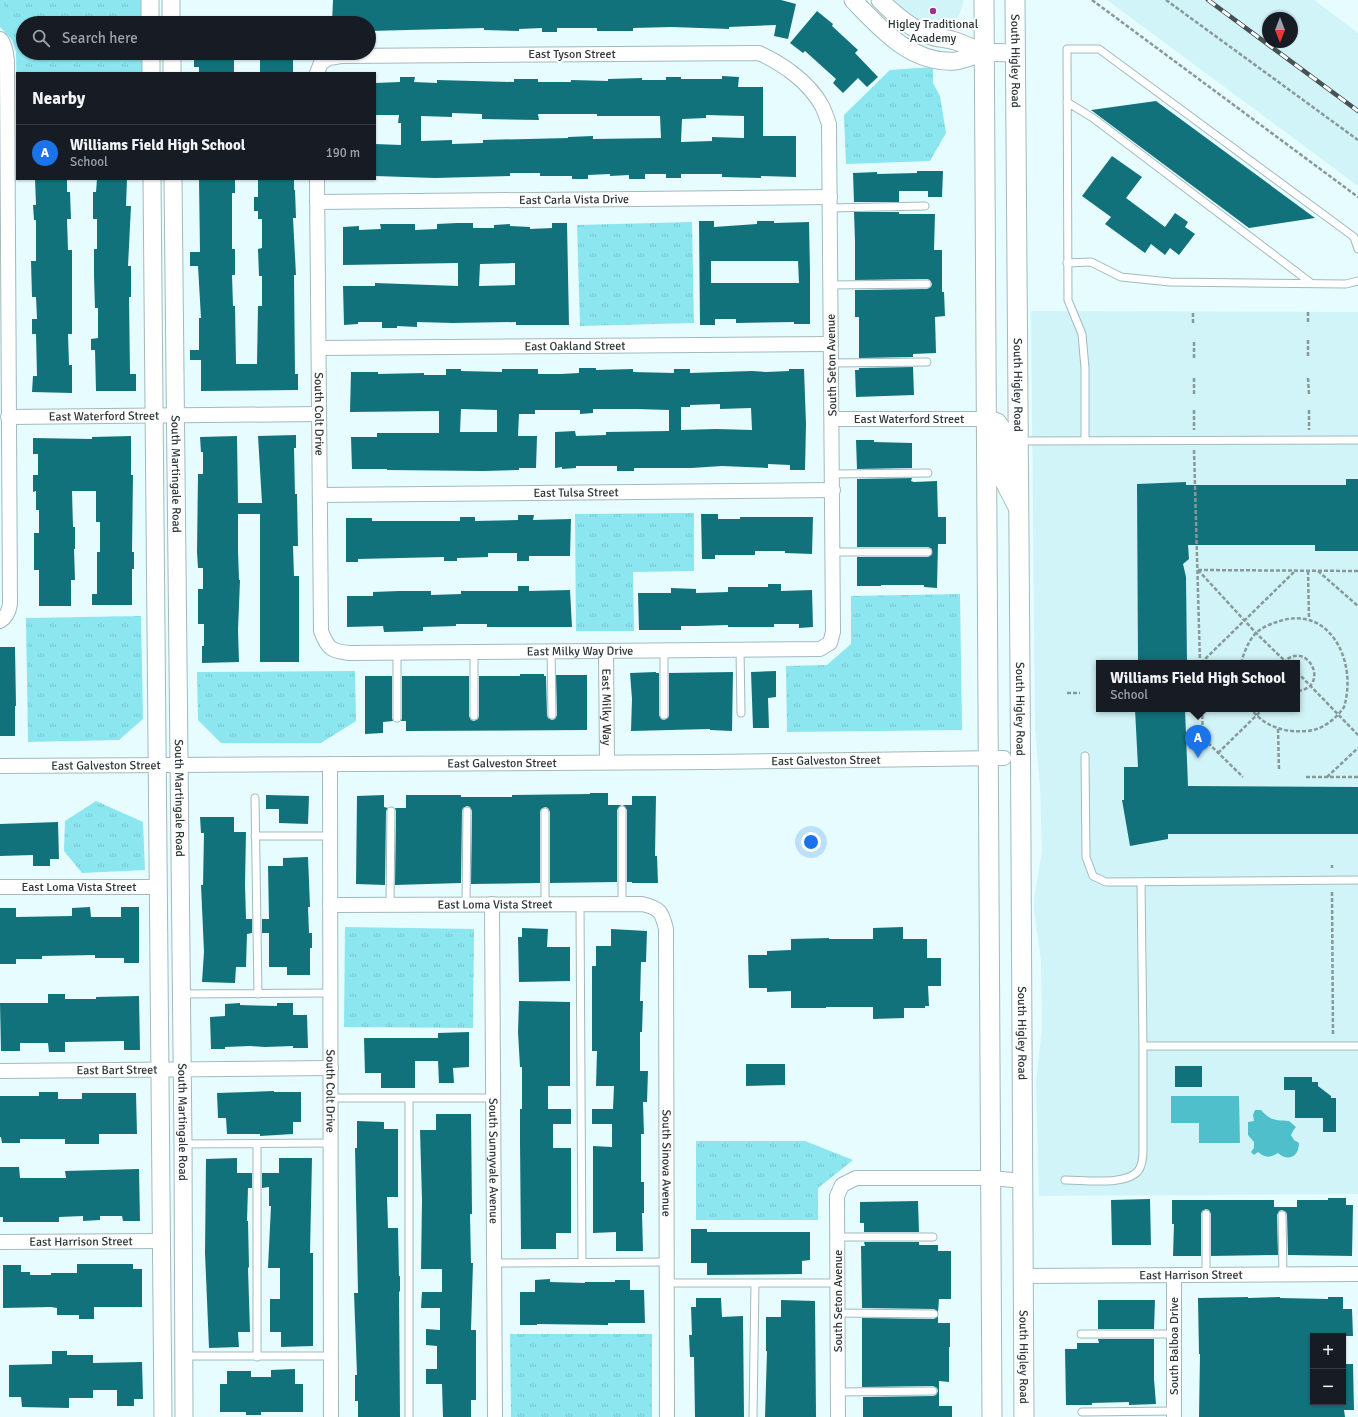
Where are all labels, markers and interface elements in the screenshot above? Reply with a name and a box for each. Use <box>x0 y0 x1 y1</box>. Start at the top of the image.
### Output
marker: Higley Traditional Academy <box>928 6 938 16</box>
north arrow <box>1262 12 1298 48</box>
street label: South Higley Road <box>1008 14 1023 108</box>
search box <box>16 16 376 60</box>
place label: Higley Traditional Academy <box>888 17 979 46</box>
icon: search <box>30 27 52 49</box>
text: Search here <box>62 29 138 47</box>
street label: East Tyson Street <box>528 47 616 62</box>
text: Nearby <box>32 88 85 109</box>
text: Williams Field High School <box>70 136 245 154</box>
text: A <box>41 145 49 161</box>
text: 190 m <box>326 145 360 161</box>
text: School <box>70 154 108 170</box>
street label: East Carla Vista Drive <box>519 191 629 208</box>
street label: South Seton Avenue <box>824 314 840 416</box>
street label: East Oakland Street <box>524 338 626 354</box>
street label: South Higley Road <box>1010 338 1026 432</box>
street label: South Colt Drive <box>311 372 327 456</box>
street label: East Waterford Street <box>49 408 159 424</box>
street label: East Waterford Street <box>854 412 964 427</box>
street label: South Martingale Road <box>168 415 184 533</box>
street label: East Tulsa Street <box>533 485 619 500</box>
street label: East Milky Way Drive <box>527 643 633 659</box>
popup <box>1096 660 1300 712</box>
street label: South Higley Road <box>1012 662 1028 756</box>
street label: East Milky Way <box>599 668 614 746</box>
text: Williams Field High School <box>1110 669 1286 687</box>
text: School <box>1110 687 1148 703</box>
pin: A <box>1185 725 1211 758</box>
street label: South Martingale Road <box>171 739 188 857</box>
street label: East Galveston Street <box>771 752 881 769</box>
street label: East Galveston Street <box>447 755 557 771</box>
street label: East Galveston Street <box>51 758 161 773</box>
your location <box>801 832 821 852</box>
street label: East Loma Vista Street <box>21 880 137 895</box>
street label: East Loma Vista Street <box>437 897 553 912</box>
street label: South Higley Road <box>1014 986 1030 1080</box>
street label: South Colt Drive <box>323 1049 338 1133</box>
street label: East Bart Street <box>76 1062 158 1078</box>
street label: South Martingale Road <box>175 1063 191 1181</box>
street label: South Sunnyvale Avenue <box>486 1098 501 1224</box>
street label: South Sinova Avenue <box>659 1109 674 1217</box>
street label: East Harrison Street <box>29 1234 133 1249</box>
street label: South Seton Avenue <box>831 1250 846 1352</box>
street label: East Harrison Street <box>1139 1267 1243 1283</box>
street label: South Balboa Drive <box>1167 1297 1182 1395</box>
street label: South Higley Road <box>1016 1310 1031 1404</box>
map controls <box>1310 1333 1346 1405</box>
button: + <box>1310 1333 1346 1369</box>
button: − <box>1310 1369 1346 1405</box>

